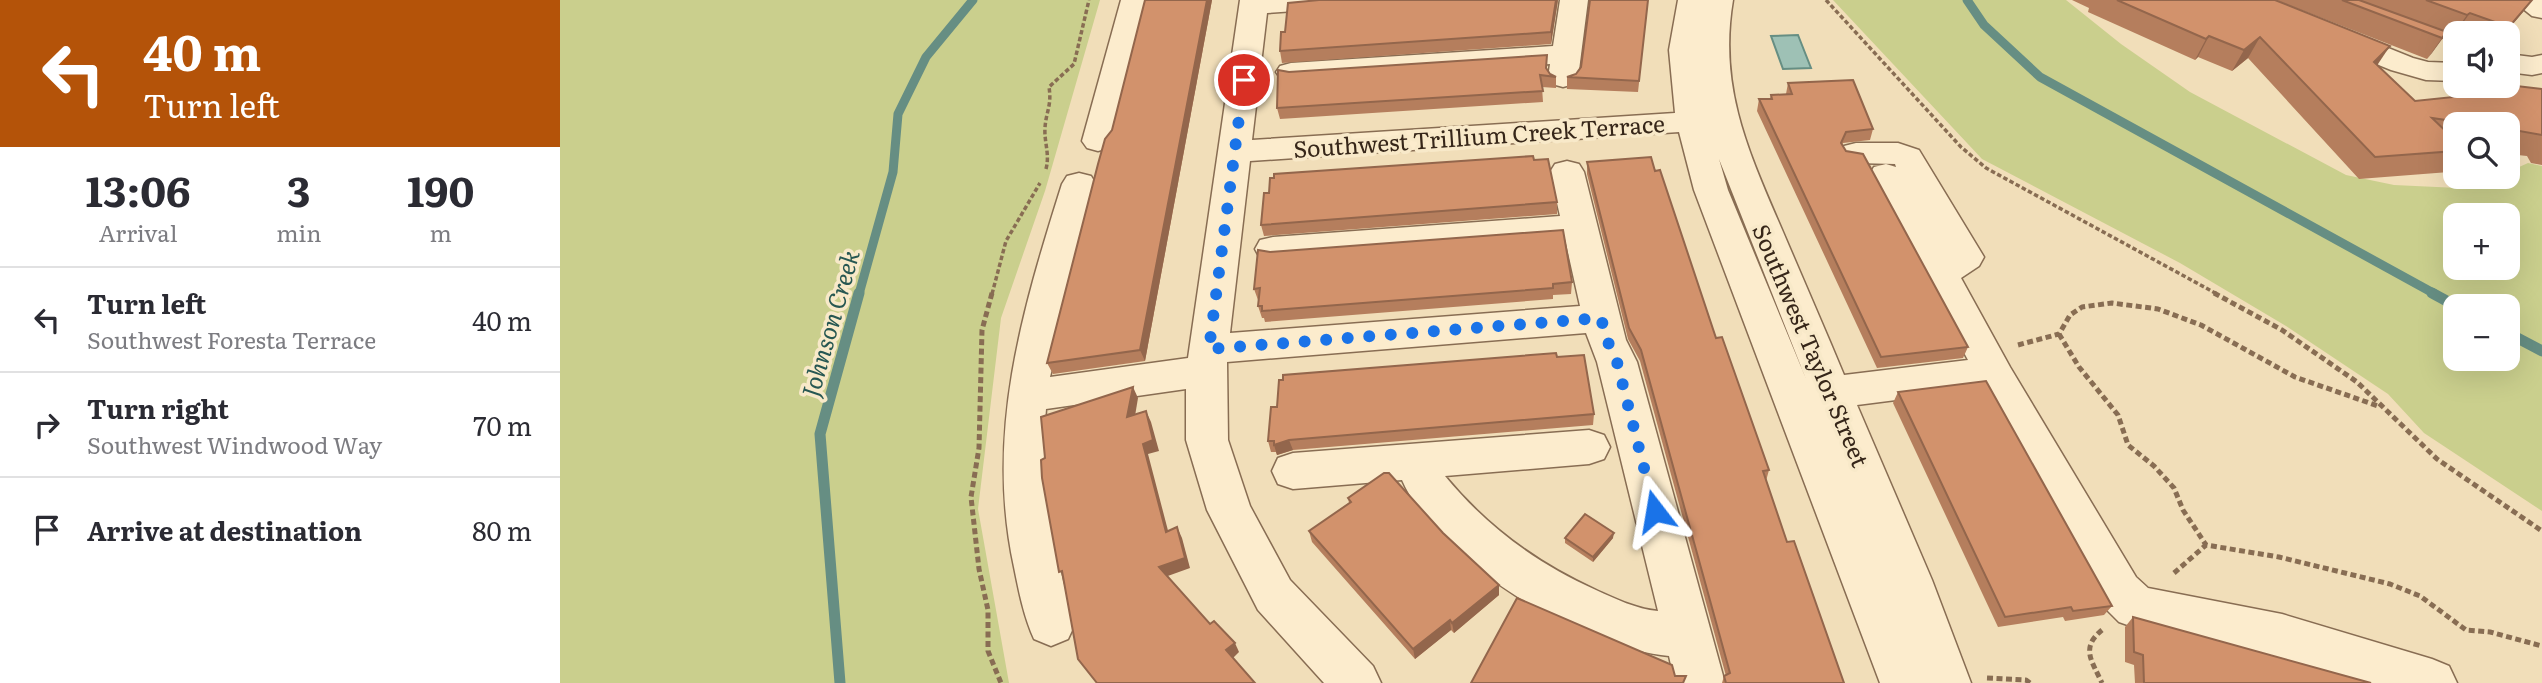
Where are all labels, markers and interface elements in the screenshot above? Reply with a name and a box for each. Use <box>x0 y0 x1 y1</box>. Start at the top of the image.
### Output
text: 40 m <box>143 13 261 86</box>
map controls <box>2443 21 2520 371</box>
button: sound <box>2443 21 2520 98</box>
icon: left <box>28 28 119 119</box>
pin <box>1214 50 1274 110</box>
icon: arrive <box>1225 61 1263 99</box>
text: Turn left <box>143 80 280 128</box>
street label: Southwest Trillium Creek Terrace <box>1292 105 1666 165</box>
button: search <box>2443 112 2520 189</box>
text: 13:06 <box>86 158 191 220</box>
text: 3 <box>287 158 310 220</box>
text: 190 <box>407 158 474 220</box>
button: + <box>2443 203 2520 280</box>
text: Arrival <box>99 215 177 249</box>
text: min <box>276 215 321 249</box>
text: m <box>430 215 452 249</box>
street label: Southwest Taylor Street <box>1745 218 1879 472</box>
water label: Johnson Creek <box>791 245 867 401</box>
text: Turn left <box>87 283 206 322</box>
button: − <box>2443 294 2520 371</box>
text: 40 m <box>472 300 532 339</box>
icon: left <box>28 301 66 339</box>
text: Southwest Foresta Terrace <box>87 322 376 356</box>
text: Turn right <box>87 388 229 427</box>
text: 70 m <box>473 405 532 444</box>
icon: right <box>28 406 66 444</box>
text: Southwest Windwood Way <box>87 427 382 461</box>
position arrow <box>1618 474 1692 548</box>
text: Arrive at destination <box>87 510 362 549</box>
text: 80 m <box>472 510 532 549</box>
icon: arrive <box>28 511 66 549</box>

